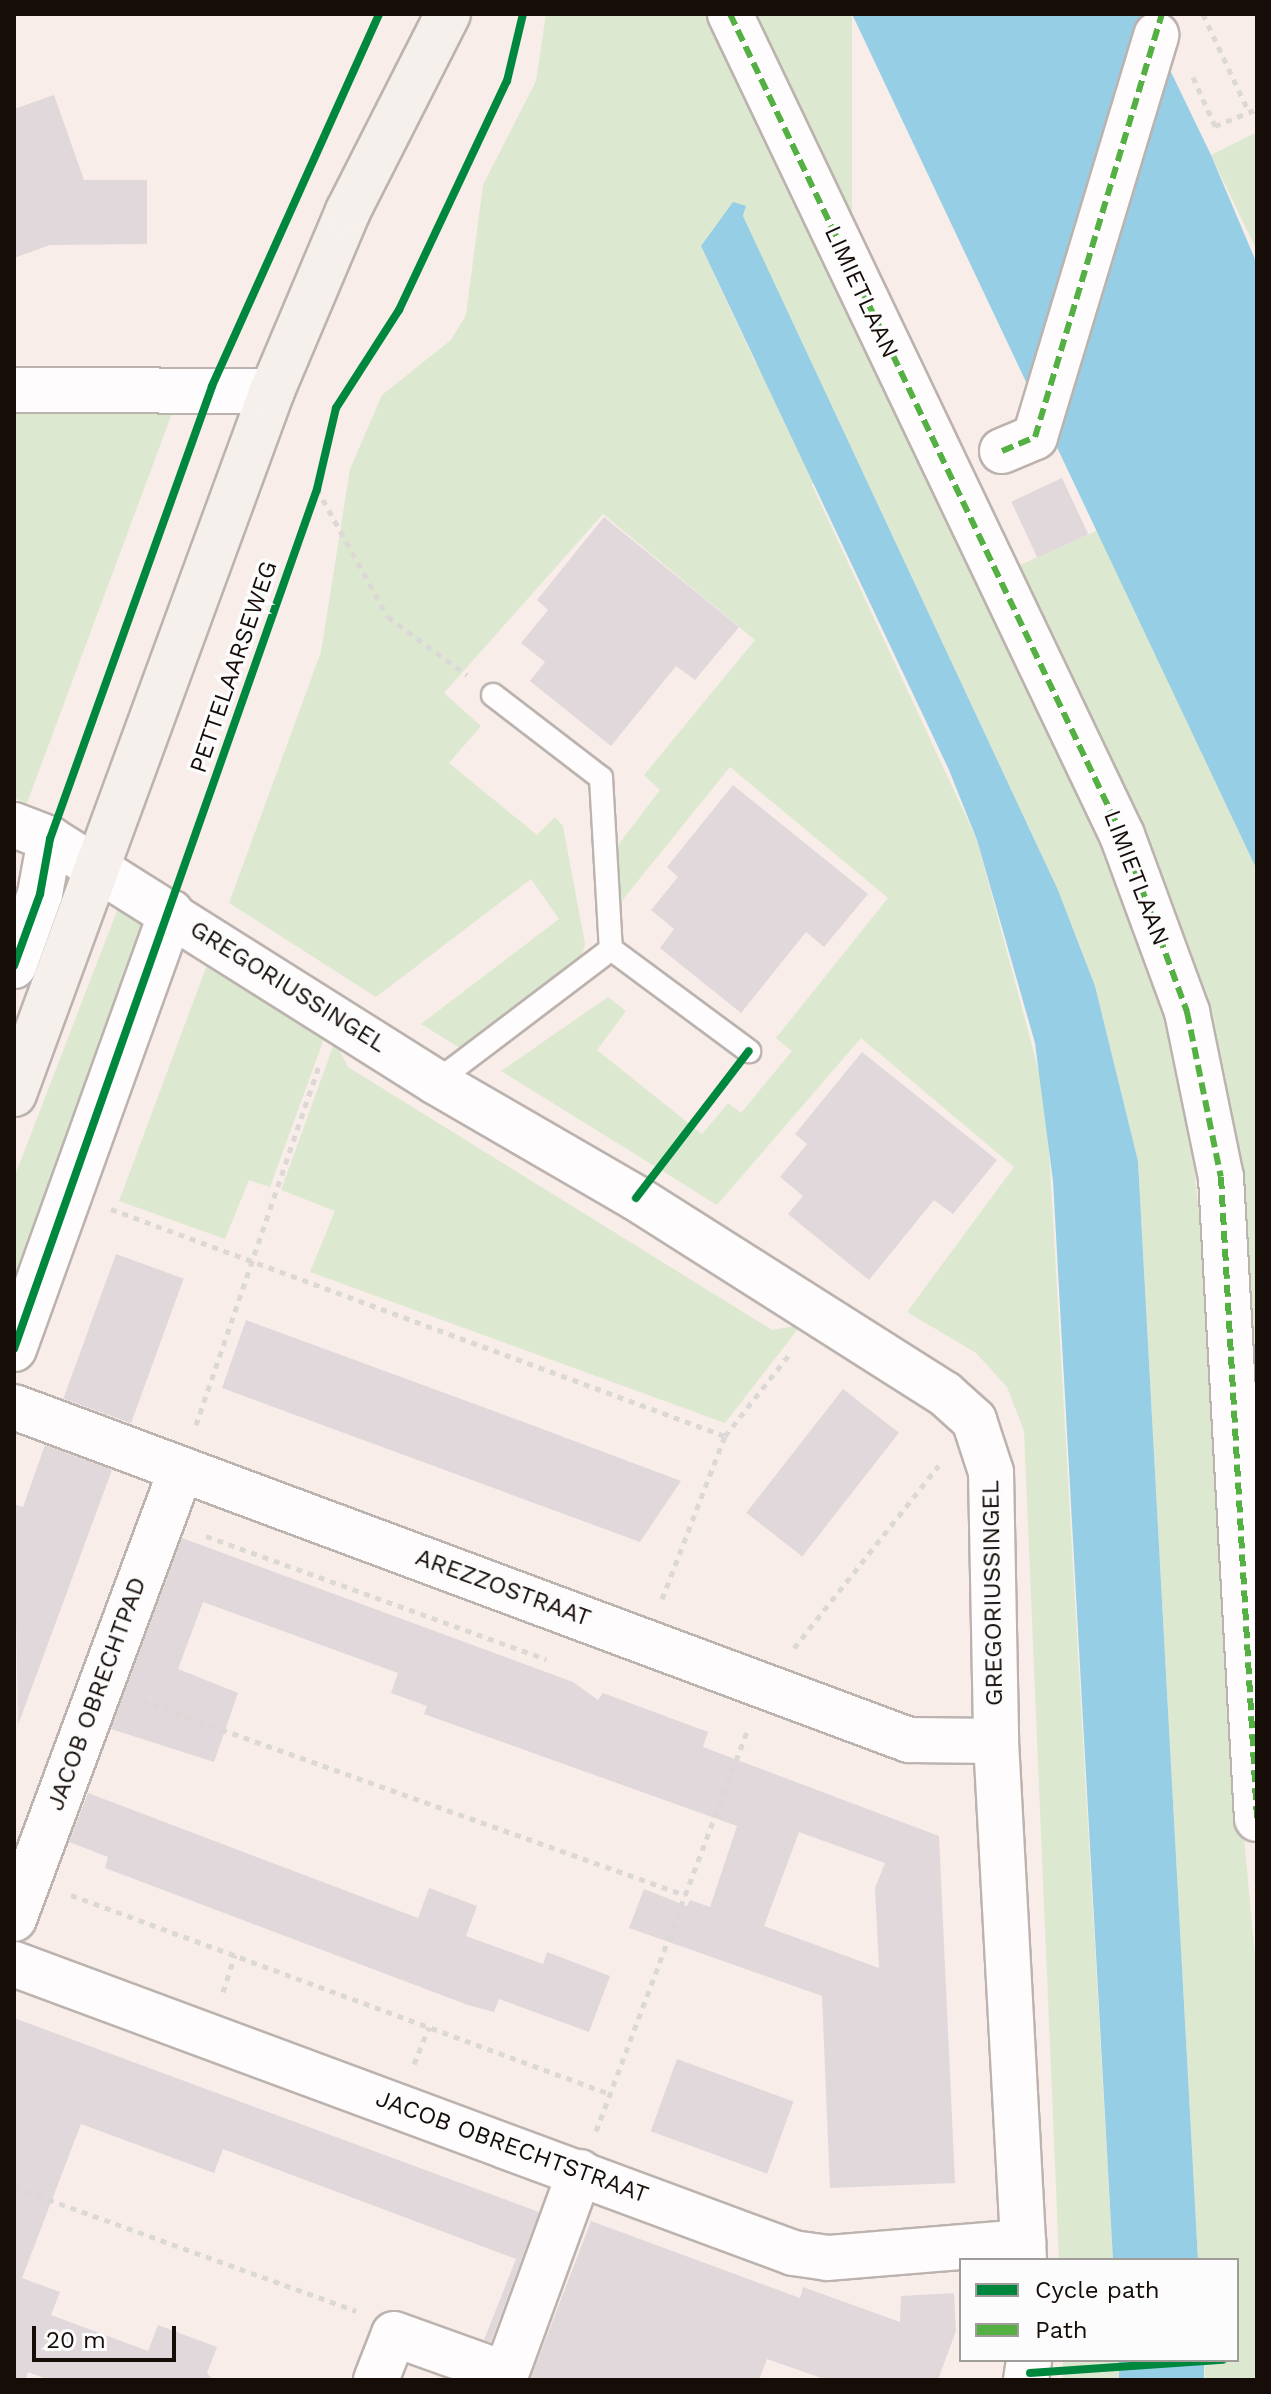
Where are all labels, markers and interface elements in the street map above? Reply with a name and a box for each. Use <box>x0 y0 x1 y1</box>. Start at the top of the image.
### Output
street label: LIMIETLAAN <box>818 221 904 363</box>
street label: PETTELAARSEWEG <box>184 557 284 777</box>
street label: LIMIETLAAN <box>1097 806 1175 950</box>
street label: GREGORIUSSINGEL <box>184 915 392 1059</box>
street label: GREGORIUSSINGEL <box>977 1480 1009 1706</box>
street label: AREZZOSTRAAT <box>412 1543 594 1633</box>
street label: JACOB OBRECHTPAD <box>41 1573 153 1815</box>
street label: JACOB OBRECHTSTRAAT <box>372 2084 652 2210</box>
legend <box>959 2258 1239 2362</box>
text: Cycle path <box>1035 2276 1160 2304</box>
scale bar <box>36 2310 180 2360</box>
text: Path <box>1035 2316 1088 2344</box>
text: 20 m <box>46 2326 106 2354</box>

